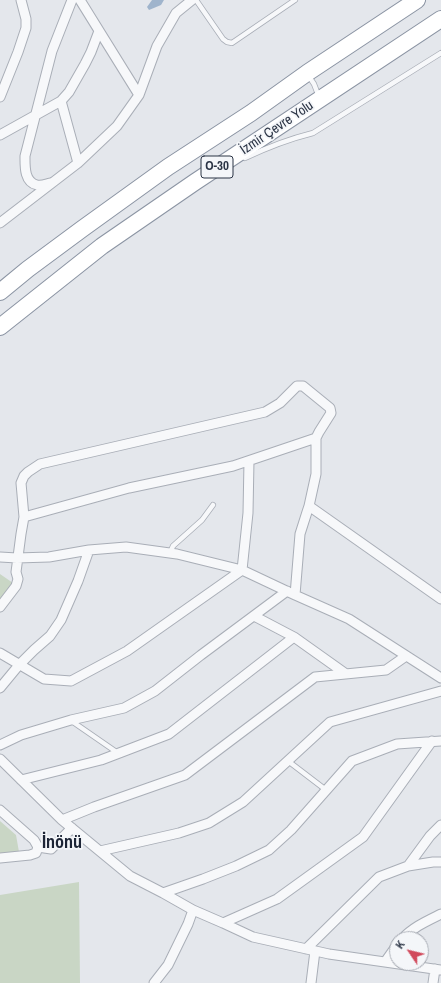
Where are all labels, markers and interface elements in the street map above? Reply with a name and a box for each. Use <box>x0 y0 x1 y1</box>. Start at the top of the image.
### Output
street label: İzmir Çevre Yolu <box>237 97 317 159</box>
road number: O-30 <box>201 156 233 178</box>
district label: İnönü <box>42 832 82 854</box>
north arrow <box>389 931 429 971</box>
text: K <box>392 938 408 951</box>

